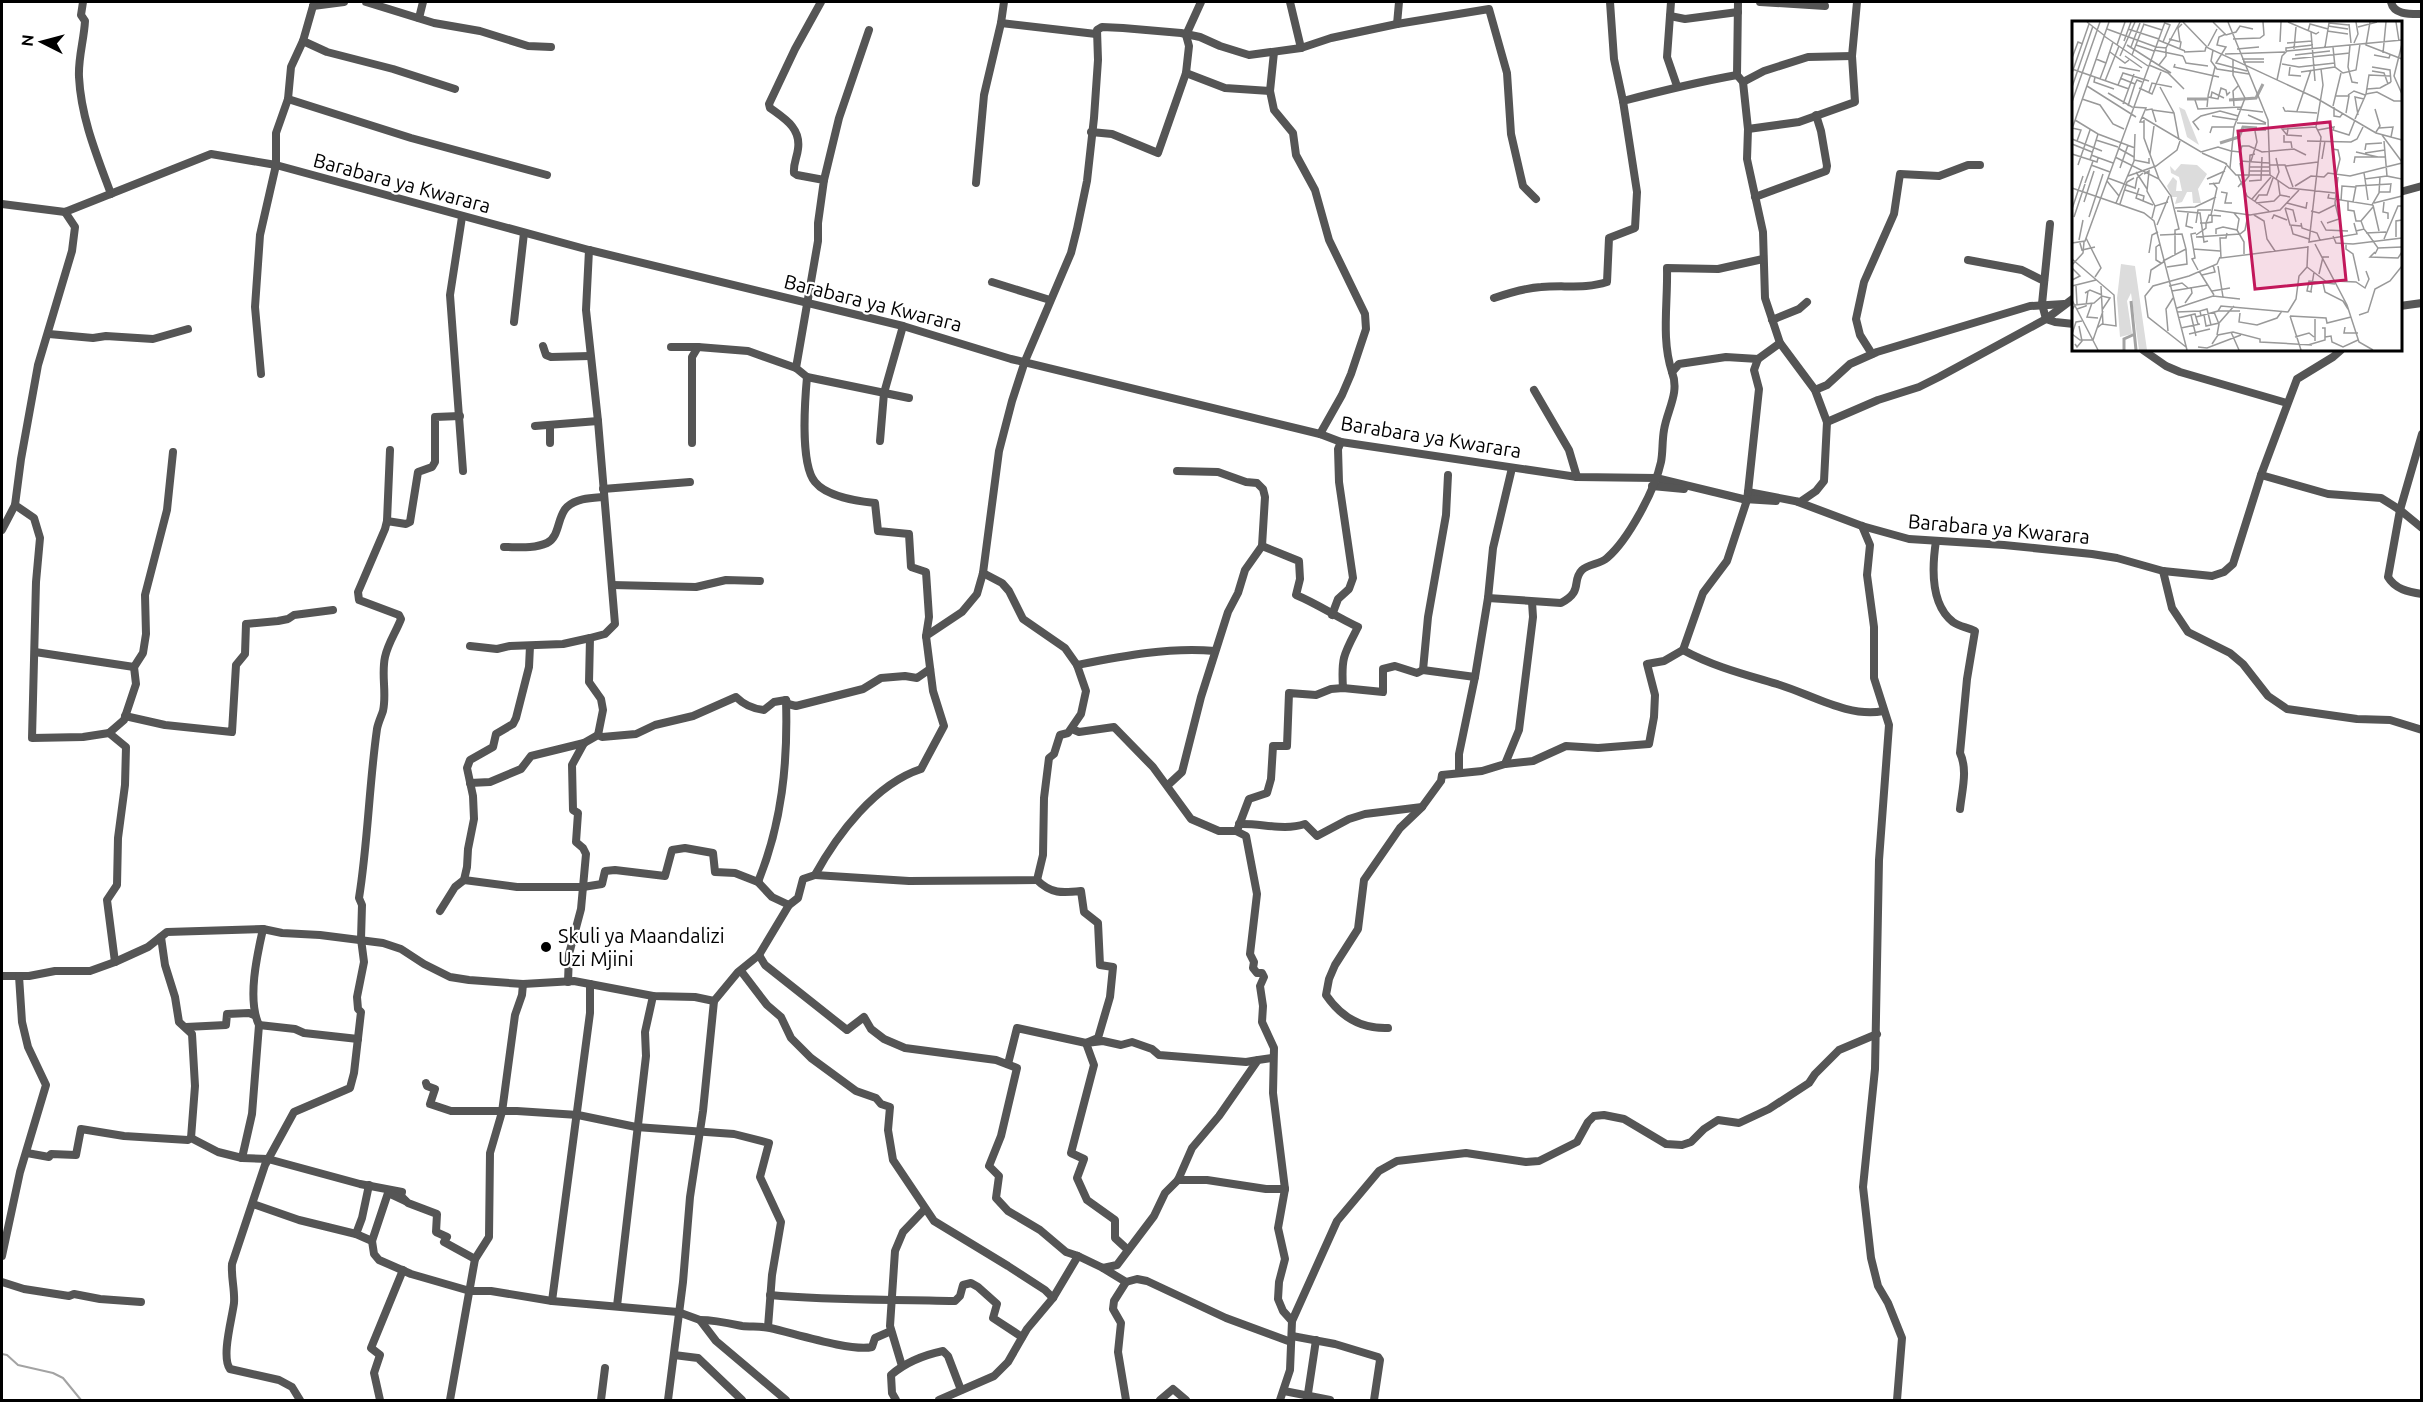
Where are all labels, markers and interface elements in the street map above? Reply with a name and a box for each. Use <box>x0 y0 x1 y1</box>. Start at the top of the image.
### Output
north arrow <box>12 12 72 72</box>
inset map <box>2072 21 2402 351</box>
text: N <box>18 34 37 47</box>
street label: Barabara ya Kwarara <box>311 148 493 217</box>
street label: Barabara ya Kwarara <box>782 269 964 336</box>
street label: Barabara ya Kwarara <box>1339 411 1523 462</box>
street label: Barabara ya Kwarara <box>1907 509 2091 548</box>
place label: Skuli ya Maandalizi Uzi Mjini <box>558 924 725 970</box>
marker: Skuli ya Maandalizi Uzi Mjini <box>539 940 553 954</box>

